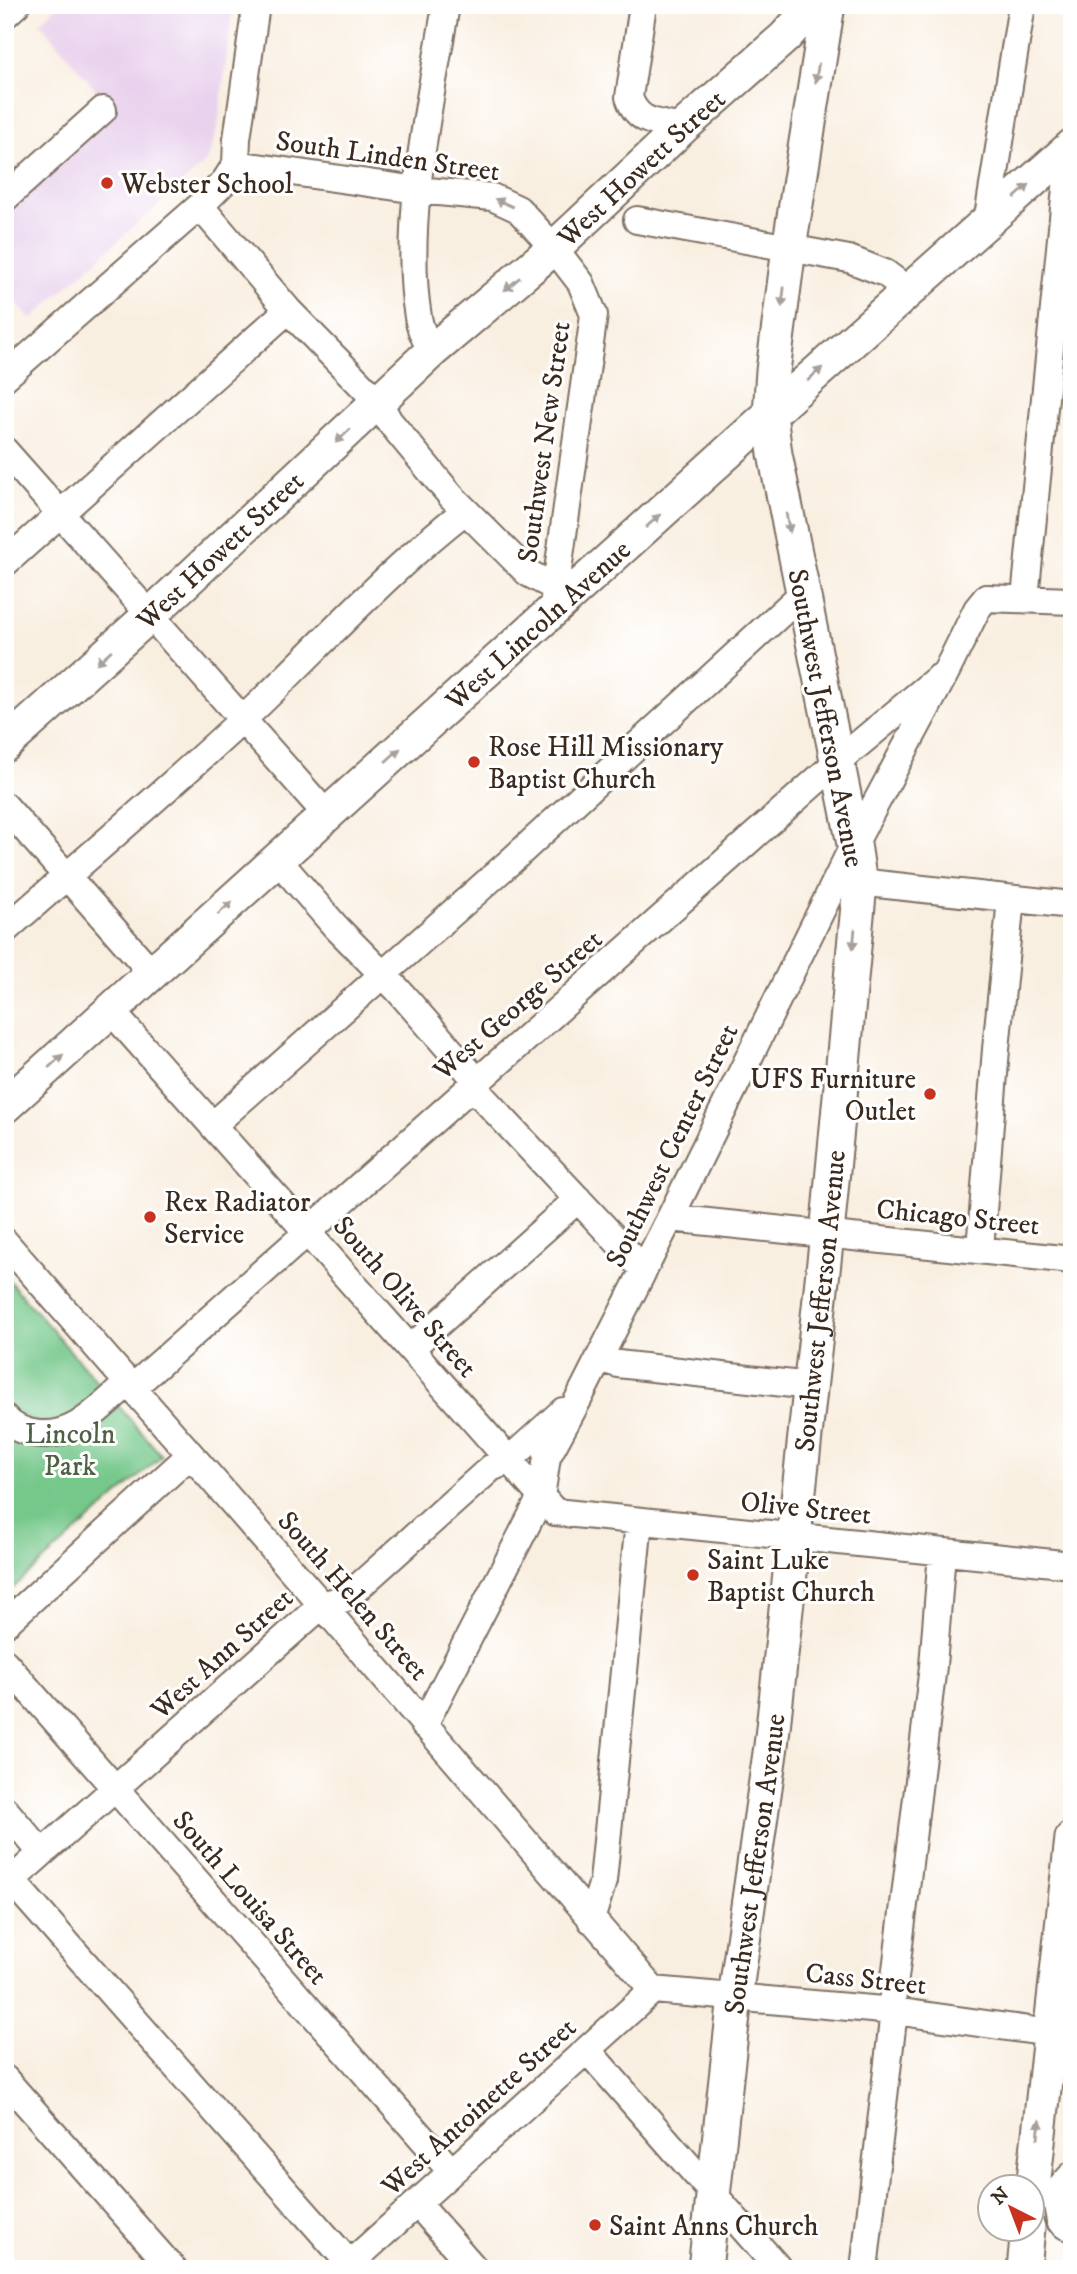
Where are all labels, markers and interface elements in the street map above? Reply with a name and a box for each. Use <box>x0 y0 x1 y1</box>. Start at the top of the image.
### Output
one-way arrow <box>812 62 823 84</box>
street label: West Howett Street <box>550 82 733 256</box>
street label: South Linden Street <box>274 123 502 190</box>
place label: Webster School <box>120 167 294 202</box>
marker: Webster School <box>99 175 115 191</box>
one-way arrow <box>1014 184 1031 199</box>
one-way arrow <box>494 197 515 208</box>
one-way arrow <box>503 276 520 291</box>
one-way arrow <box>777 287 788 309</box>
street label: Southwest New Street <box>510 319 579 565</box>
one-way arrow <box>806 366 824 382</box>
one-way arrow <box>335 428 352 444</box>
street label: West Howett Street <box>129 464 312 639</box>
one-way arrow <box>783 512 794 534</box>
one-way arrow <box>644 513 662 529</box>
street label: West Lincoln Avenue <box>438 533 638 719</box>
street label: Southwest Jefferson Avenue <box>779 566 872 870</box>
one-way arrow <box>96 648 113 664</box>
place label: Rose Hill Missionary Baptist Church <box>488 730 724 797</box>
one-way arrow <box>384 747 402 763</box>
marker: Rose Hill Missionary Baptist Church <box>466 754 482 770</box>
one-way arrow <box>216 901 233 917</box>
street label: West George Street <box>425 922 610 1089</box>
one-way arrow <box>849 928 860 950</box>
street label: Southwest Center Street <box>598 1018 747 1273</box>
one-way arrow <box>47 1053 65 1069</box>
place label: UFS Furniture Outlet <box>750 1062 916 1129</box>
marker: UFS Furniture Outlet <box>922 1086 938 1102</box>
street label: Southwest Jefferson Avenue <box>787 1148 854 1454</box>
place label: Rex Radiator Service <box>164 1185 311 1252</box>
street label: Chicago Street <box>874 1192 1041 1243</box>
marker: Rex Radiator Service <box>142 1209 158 1225</box>
street label: South Olive Street <box>325 1209 485 1385</box>
park label: Lincoln Park <box>25 1417 116 1484</box>
street label: Olive Street <box>739 1484 873 1533</box>
street label: South Helen Street <box>270 1504 436 1688</box>
place label: Saint Luke Baptist Church <box>707 1543 875 1610</box>
marker: Saint Luke Baptist Church <box>685 1567 701 1583</box>
street label: West Ann Street <box>143 1581 300 1728</box>
street label: Southwest Jefferson Avenue <box>717 1712 793 2016</box>
street label: South Louisa Street <box>165 1804 335 1992</box>
street label: Cass Street <box>804 1956 928 2003</box>
street label: West Antoinette Street <box>374 2010 584 2205</box>
one-way arrow <box>1034 2118 1045 2140</box>
north arrow <box>976 2172 1046 2242</box>
text: N <box>987 2182 1014 2210</box>
place label: Saint Anns Church <box>609 2209 819 2244</box>
marker: Saint Anns Church <box>587 2217 603 2233</box>

